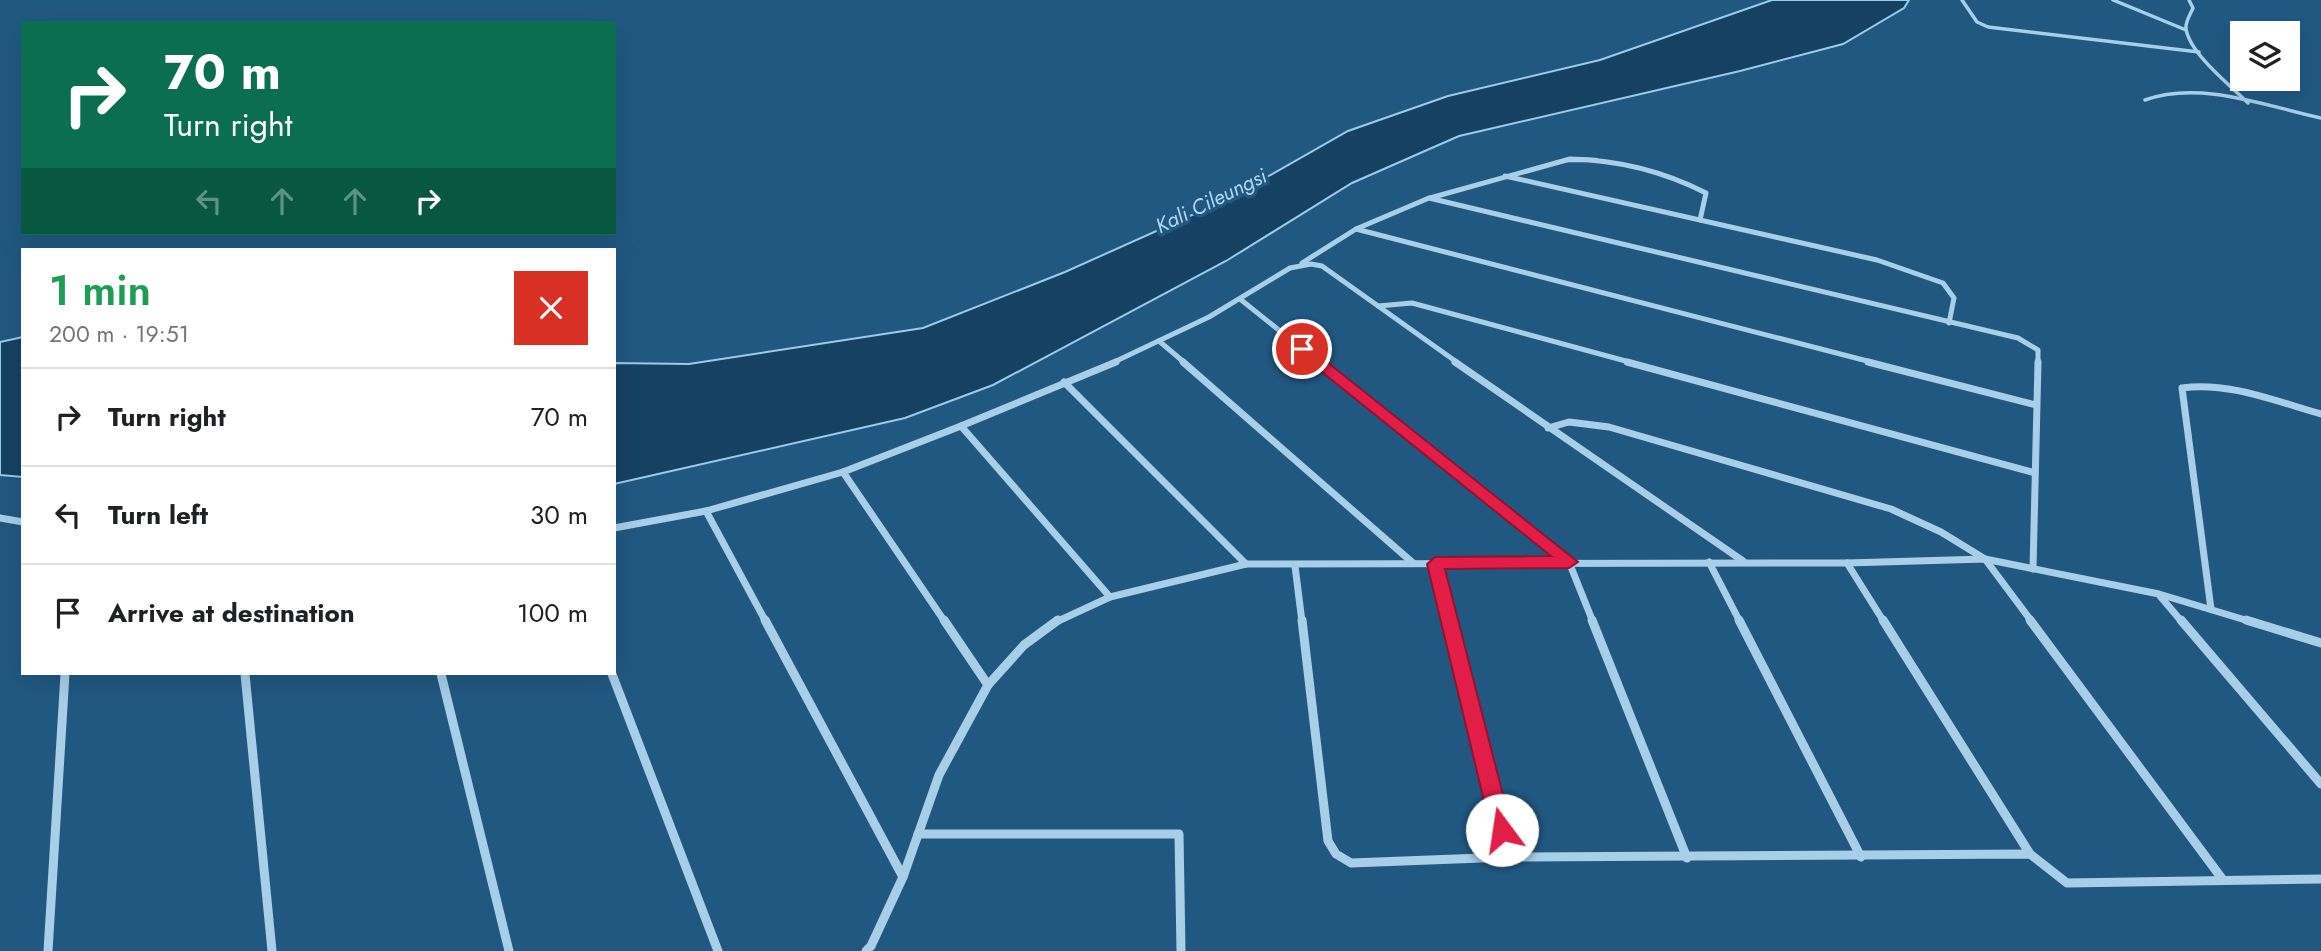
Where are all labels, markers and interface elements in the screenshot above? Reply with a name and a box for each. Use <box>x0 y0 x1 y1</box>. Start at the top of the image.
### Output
map controls <box>2230 21 2300 91</box>
button: layers <box>2230 21 2300 91</box>
text: 70 m <box>164 37 281 107</box>
icon: right <box>49 49 140 140</box>
text: Turn right <box>164 102 293 148</box>
water label: Kali Cileungsi <box>1150 161 1272 241</box>
icon: left <box>190 182 228 220</box>
icon: ahead <box>263 182 301 220</box>
icon: ahead <box>336 182 374 220</box>
icon: right <box>409 182 447 220</box>
text: 1 min <box>49 260 151 321</box>
button: close <box>514 271 588 345</box>
text: 200 m · 19:51 <box>49 317 189 351</box>
pin <box>1272 319 1332 379</box>
icon: arrive <box>1283 330 1321 368</box>
icon: right <box>49 398 87 436</box>
text: Turn right <box>108 398 226 436</box>
text: 70 m <box>531 398 588 436</box>
icon: left <box>49 496 87 534</box>
text: Turn left <box>108 496 208 534</box>
text: 30 m <box>530 496 588 534</box>
icon: arrive <box>49 594 87 632</box>
text: Arrive at destination <box>108 594 355 632</box>
text: 100 m <box>517 594 588 632</box>
position arrow <box>1465 793 1539 867</box>

